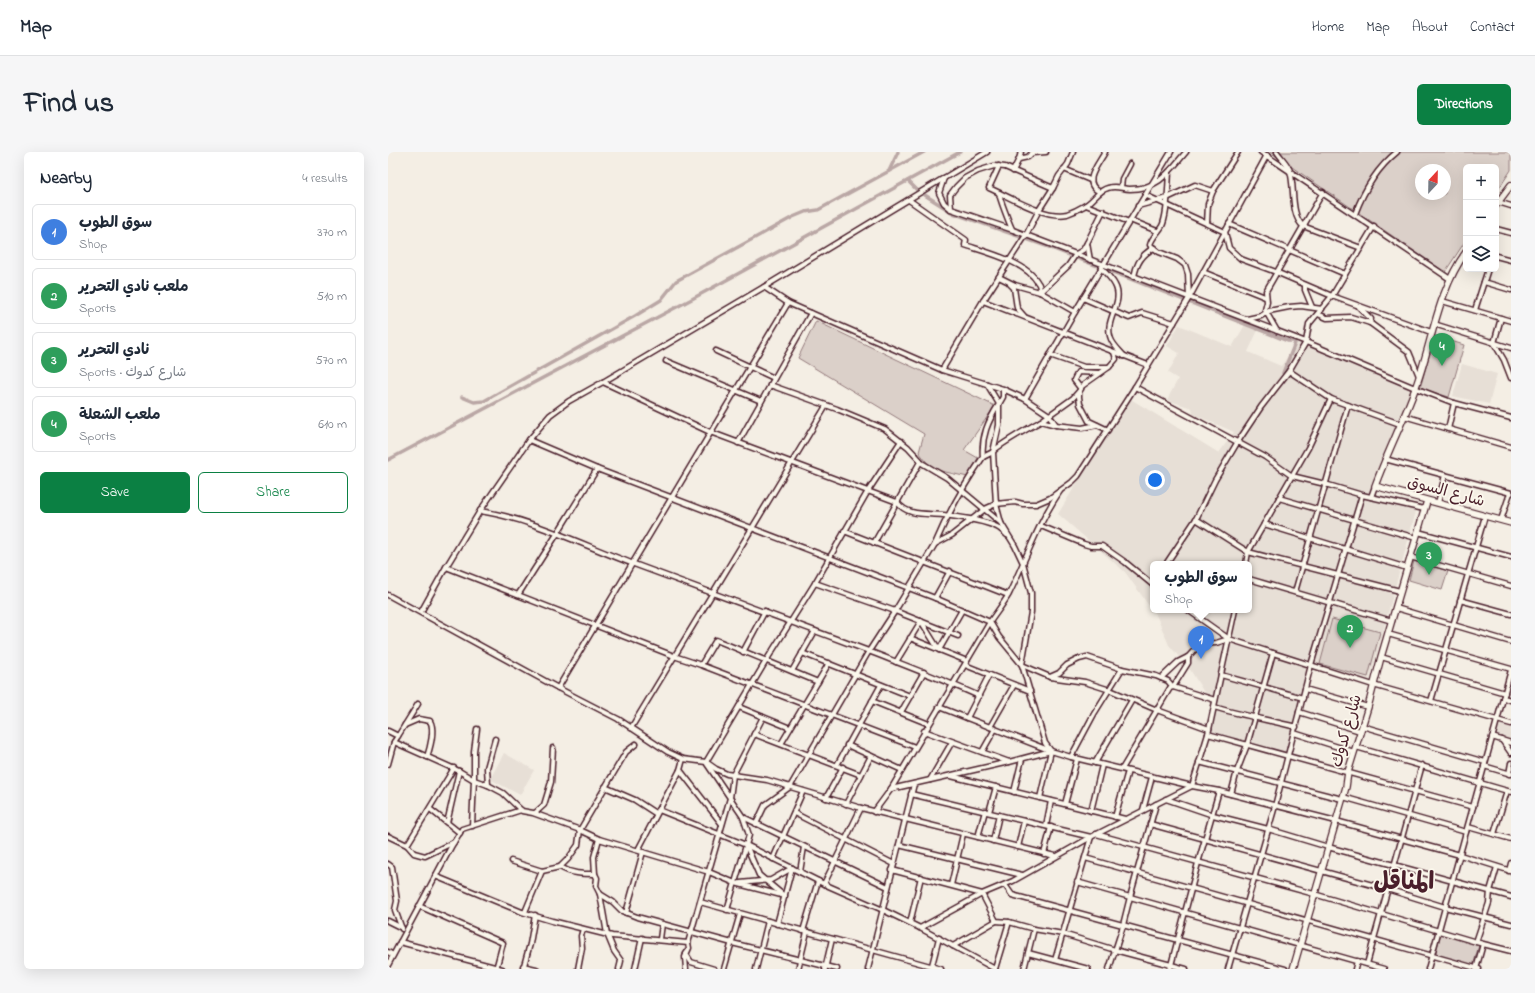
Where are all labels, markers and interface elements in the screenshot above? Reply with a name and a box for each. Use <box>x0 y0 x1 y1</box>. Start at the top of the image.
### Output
text: Map <box>20 14 52 41</box>
text: Home <box>1312 17 1344 38</box>
text: Map <box>1366 17 1390 38</box>
text: About <box>1412 17 1448 38</box>
text: Contact <box>1470 17 1515 38</box>
text: Find us <box>24 84 114 125</box>
button: Directions <box>1417 84 1511 125</box>
north arrow <box>1415 164 1451 200</box>
map controls <box>1463 164 1499 272</box>
button: + <box>1463 164 1499 200</box>
text: Nearby <box>40 166 92 191</box>
text: 4 results <box>302 169 348 188</box>
button: − <box>1463 200 1499 236</box>
text: سوق الطوب <box>79 212 152 234</box>
text: 1 <box>52 223 56 242</box>
text: 370 m <box>317 223 347 242</box>
text: Shop <box>79 235 107 254</box>
button: layers <box>1463 236 1499 272</box>
text: ملعب نادي التحرير <box>79 276 189 298</box>
text: 2 <box>51 287 57 306</box>
text: 510 m <box>316 287 347 306</box>
text: Sports <box>79 299 116 318</box>
pin: 4 <box>1429 333 1455 366</box>
text: نادي التحرير <box>79 339 149 361</box>
text: 3 <box>51 351 57 370</box>
text: 570 m <box>315 351 347 370</box>
text: Sports · شارع كدوك <box>79 363 186 382</box>
text: ملعب الشعلة <box>79 404 160 426</box>
text: 4 <box>51 415 57 434</box>
text: 610 m <box>318 415 347 434</box>
text: Sports <box>79 427 116 446</box>
your location <box>1145 470 1165 490</box>
street label: شارع السوق <box>1405 470 1487 514</box>
button: Save <box>40 472 190 513</box>
button: Share <box>198 472 348 513</box>
pin: 3 <box>1416 542 1442 575</box>
popup <box>1150 561 1252 613</box>
text: سوق الطوب <box>1164 567 1238 589</box>
text: Shop <box>1164 590 1193 609</box>
pin: 2 <box>1337 615 1363 648</box>
pin: 1 <box>1188 626 1214 659</box>
street label: شارع كدوك <box>1325 692 1369 770</box>
district label: المناقل <box>1374 866 1434 901</box>

